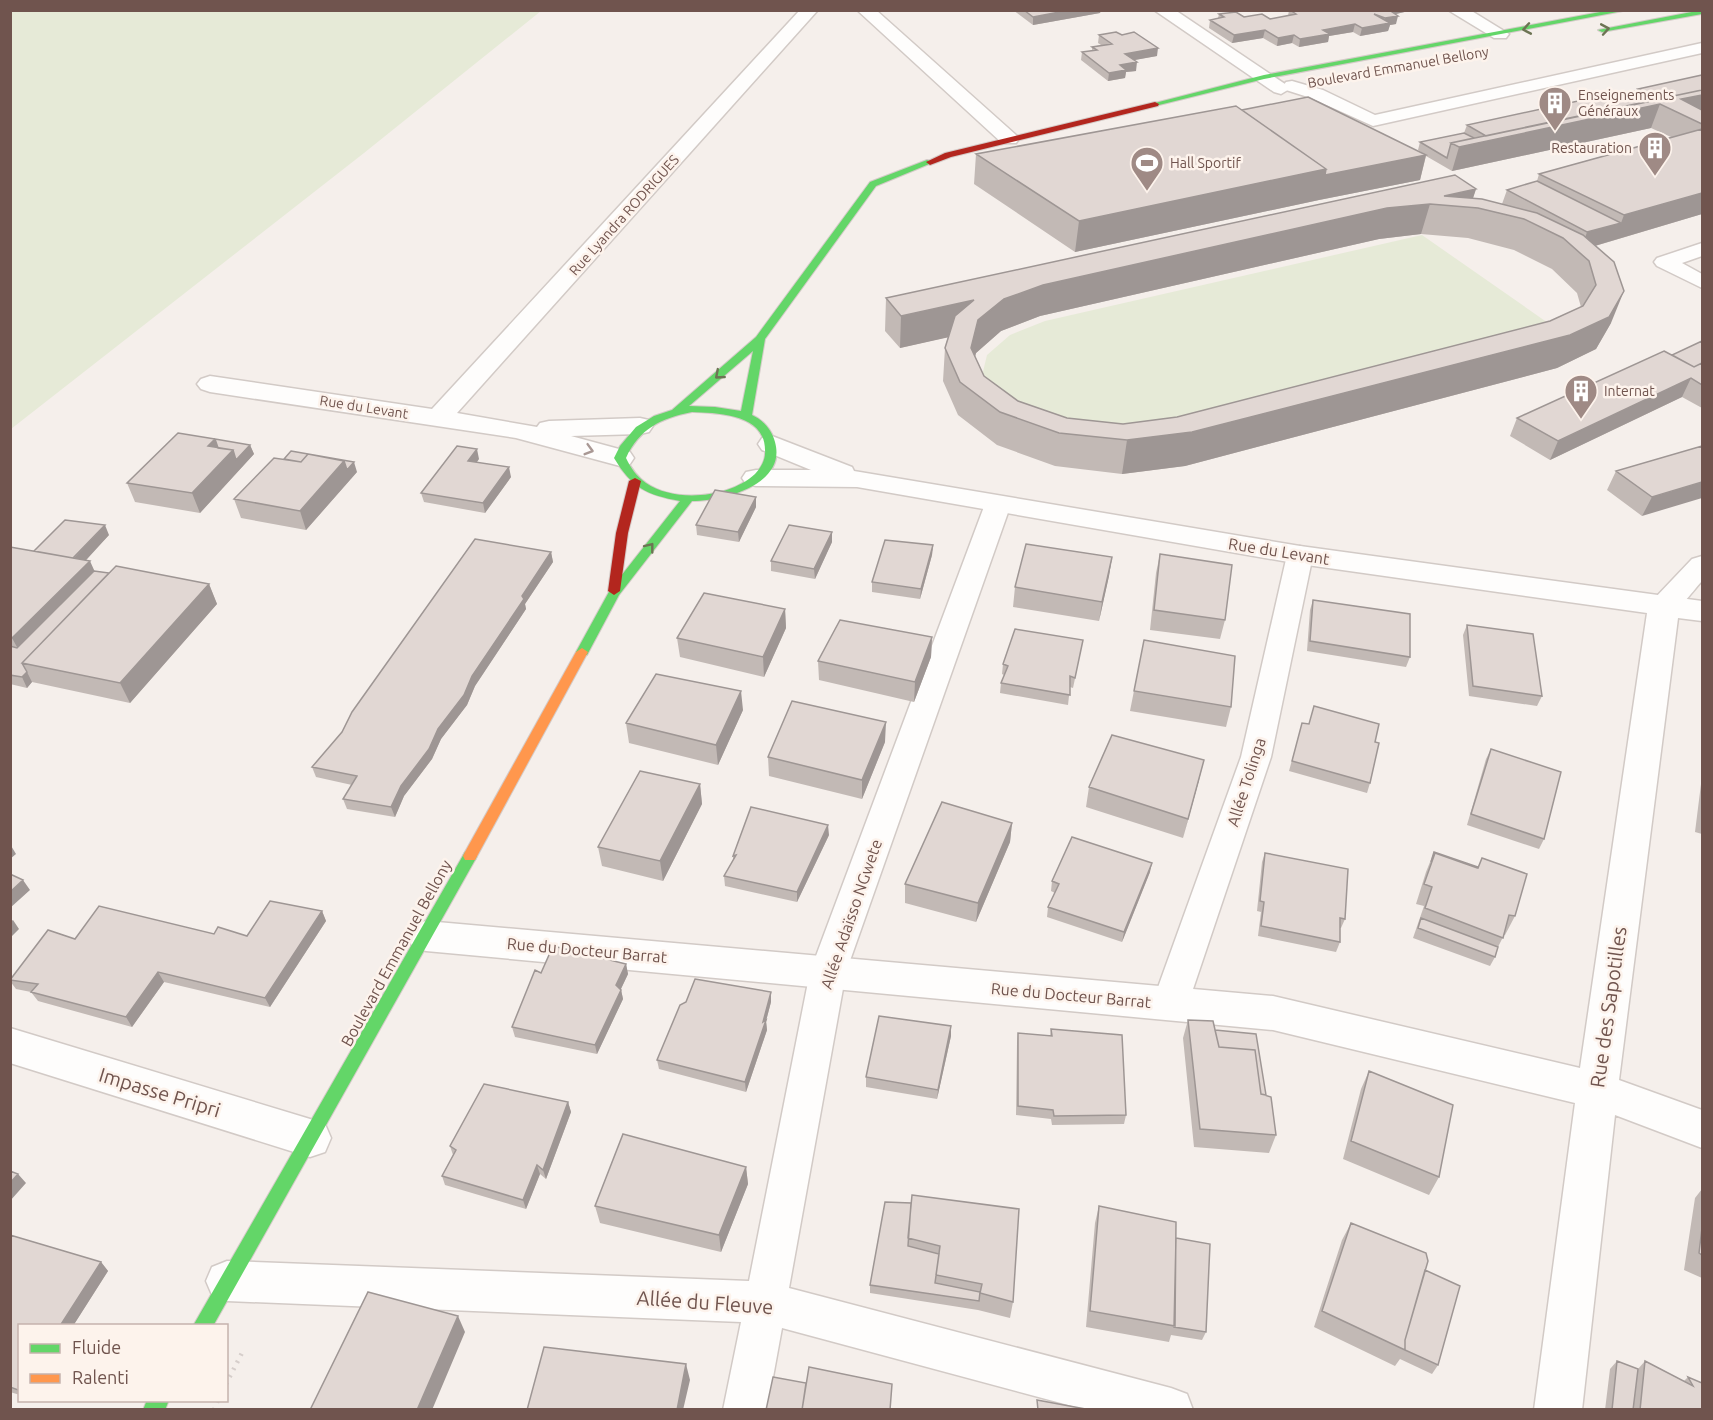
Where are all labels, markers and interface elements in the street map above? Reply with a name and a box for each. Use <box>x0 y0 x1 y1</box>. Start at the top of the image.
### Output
one-way arrow <box>1522 22 1532 35</box>
one-way arrow <box>1599 23 1609 36</box>
street label: Boulevard Emmanuel Bellony <box>1306 43 1490 91</box>
building icon: Enseignements Généraux <box>1537 85 1573 132</box>
place label: Enseignements Généraux <box>1578 87 1674 119</box>
building icon: Restauration <box>1637 130 1673 177</box>
place label: Restauration <box>1551 140 1632 156</box>
sports icon: Hall Sportif <box>1129 145 1165 192</box>
street label: Rue Lyandra RODRIGUES <box>566 152 682 278</box>
place label: Hall Sportif <box>1170 155 1241 171</box>
one-way arrow <box>715 368 726 379</box>
building icon: Internat <box>1563 373 1599 420</box>
place label: Internat <box>1604 383 1655 399</box>
street label: Rue du Levant <box>319 392 410 422</box>
one-way arrow <box>584 442 594 455</box>
street label: Rue du Levant <box>1227 534 1332 568</box>
one-way arrow <box>643 543 654 554</box>
street label: Allée Tolinga <box>1223 735 1269 829</box>
street label: Allée Adaïsso NGwete <box>817 837 885 991</box>
street label: Boulevard Emmanuel Bellony <box>337 857 455 1049</box>
street label: Rue des Sapotilles <box>1585 925 1631 1089</box>
street label: Rue du Docteur Barrat <box>506 934 669 966</box>
street label: Rue du Docteur Barrat <box>990 979 1153 1011</box>
street label: Impasse Pripri <box>96 1063 224 1121</box>
street label: Allée du Fleuve <box>636 1286 774 1318</box>
legend <box>18 1324 228 1402</box>
text: Fluide <box>72 1337 121 1357</box>
text: Ralenti <box>72 1367 129 1387</box>

